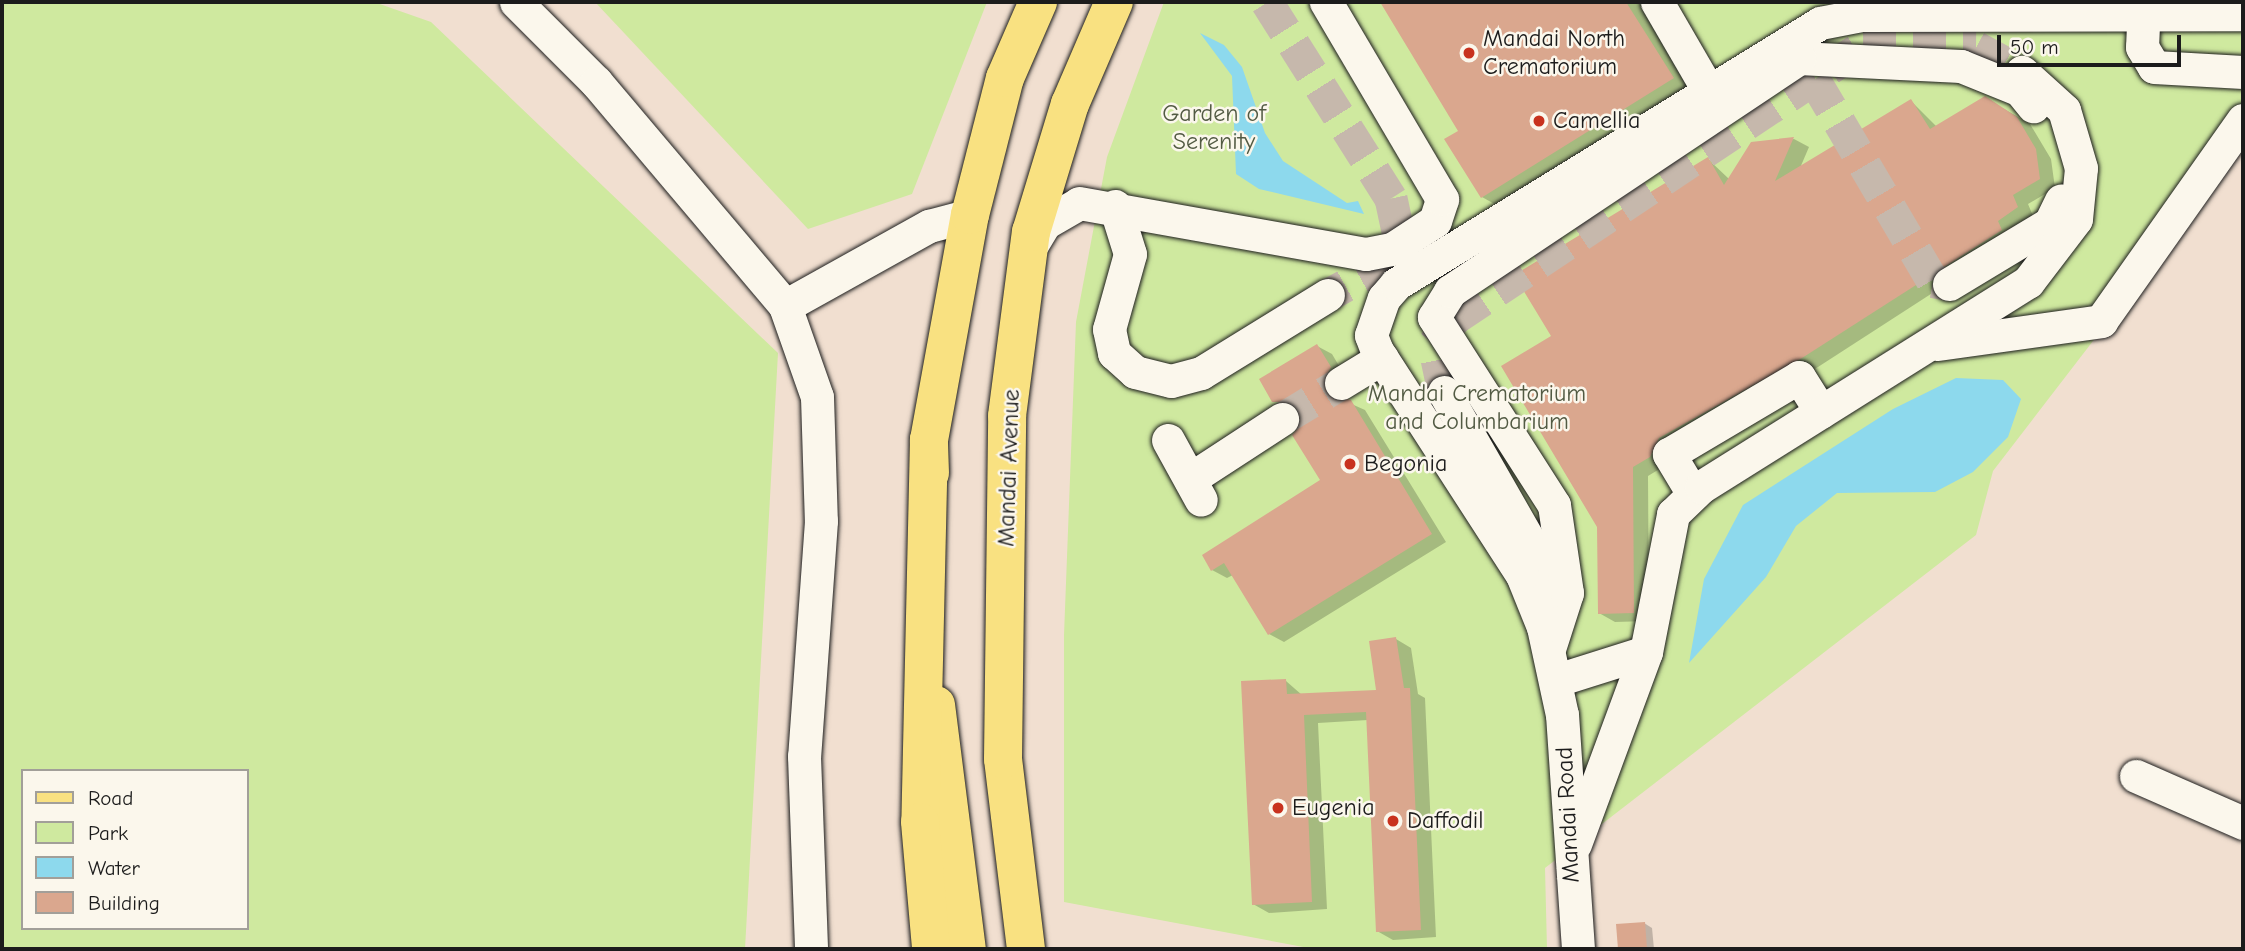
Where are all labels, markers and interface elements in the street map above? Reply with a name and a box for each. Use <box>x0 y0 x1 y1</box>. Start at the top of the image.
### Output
scale bar <box>2000 21 2184 65</box>
place label: Mandai North Crematorium <box>1483 25 1625 81</box>
text: 50 m <box>2010 35 2059 59</box>
marker: Mandai North Crematorium <box>1461 45 1477 61</box>
park label: Garden of Serenity <box>1162 100 1266 156</box>
place label: Camellia <box>1553 107 1640 135</box>
marker: Camellia <box>1531 113 1547 129</box>
park label: Mandai Crematorium and Columbarium <box>1368 380 1586 436</box>
street label: Mandai Avenue <box>992 389 1026 547</box>
place label: Begonia <box>1364 450 1447 478</box>
marker: Begonia <box>1342 456 1358 472</box>
street label: Mandai Road <box>1550 746 1586 884</box>
legend <box>21 769 248 930</box>
text: Road <box>88 786 133 810</box>
place label: Eugenia <box>1292 794 1375 822</box>
marker: Eugenia <box>1270 800 1286 816</box>
place label: Daffodil <box>1407 807 1484 835</box>
marker: Daffodil <box>1385 813 1401 829</box>
text: Park <box>88 821 128 845</box>
text: Water <box>88 856 140 880</box>
text: Building <box>88 891 160 915</box>

